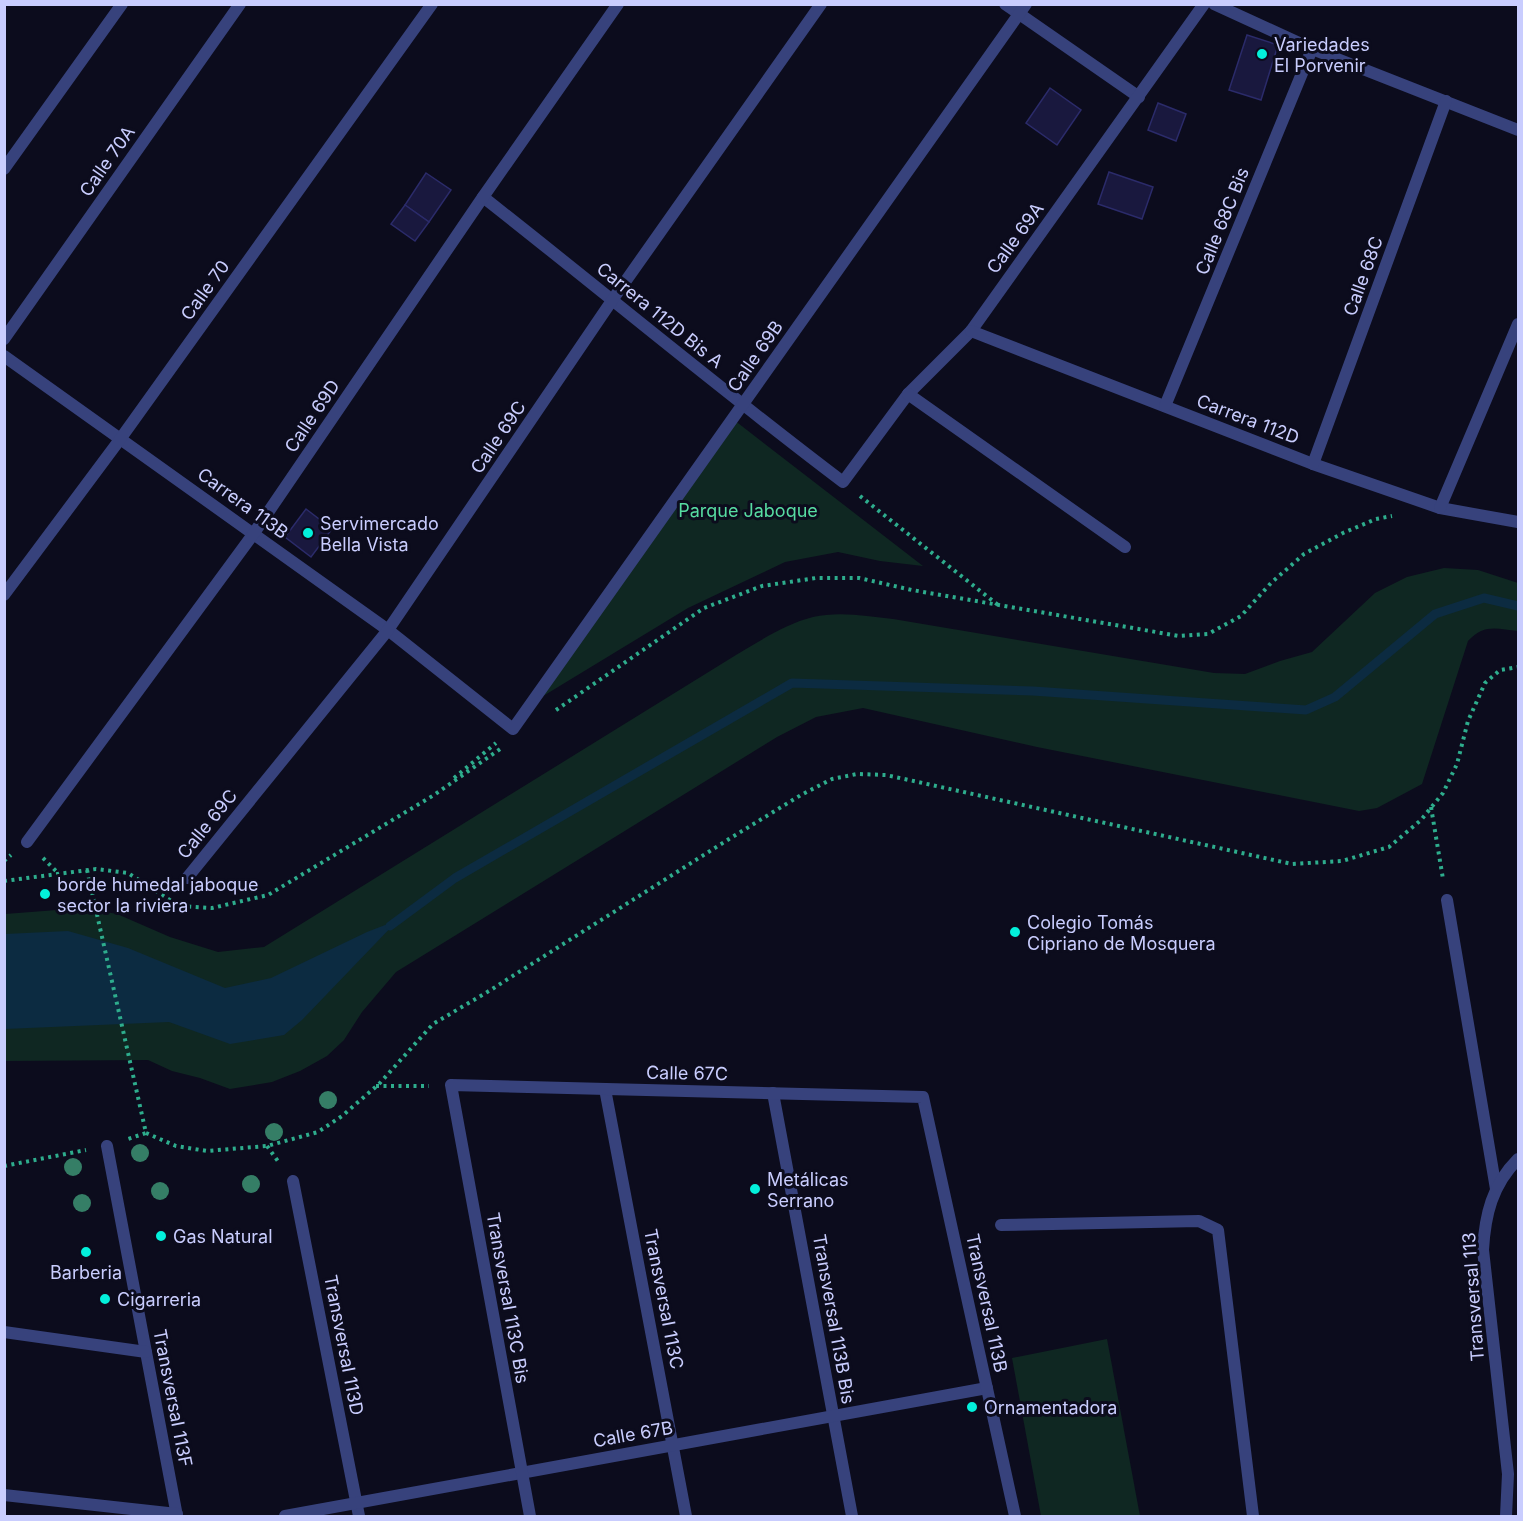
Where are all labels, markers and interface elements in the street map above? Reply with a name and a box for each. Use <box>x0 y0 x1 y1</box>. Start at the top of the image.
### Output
place label: Variedades El Porvenir <box>1274 34 1370 76</box>
marker: Variedades El Porvenir <box>1255 47 1269 61</box>
street label: Calle 70A <box>75 122 139 200</box>
street label: Calle 68C Bis <box>1191 164 1253 278</box>
street label: Calle 69A <box>982 199 1048 277</box>
street label: Calle 68C <box>1339 233 1387 319</box>
street label: Calle 70 <box>176 256 234 324</box>
street label: Carrera 112D Bis A <box>593 258 727 372</box>
street label: Calle 69B <box>723 317 787 395</box>
street label: Calle 69D <box>280 376 344 456</box>
street label: Carrera 112D <box>1194 390 1302 448</box>
street label: Calle 69C <box>466 397 530 477</box>
street label: Carrera 113B <box>194 463 292 543</box>
park label: Parque Jaboque <box>678 500 818 521</box>
place label: Servimercado Bella Vista <box>320 513 439 555</box>
marker: Servimercado Bella Vista <box>301 526 315 540</box>
street label: Calle 69C <box>173 785 241 863</box>
place label: borde humedal jaboque sector la riviera <box>57 874 258 916</box>
marker: borde humedal jaboque sector la riviera <box>38 887 52 901</box>
place label: Colegio Tomás Cipriano de Mosquera <box>1027 912 1216 954</box>
marker: Colegio Tomás Cipriano de Mosquera <box>1008 925 1022 939</box>
street label: Calle 67C <box>646 1062 728 1084</box>
place label: Metálicas Serrano <box>767 1169 849 1211</box>
marker: Metálicas Serrano <box>748 1182 762 1196</box>
street label: Transversal 113C Bis <box>483 1211 533 1385</box>
place label: Gas Natural <box>173 1226 273 1247</box>
street label: Transversal 113C <box>640 1227 688 1371</box>
marker: Gas Natural <box>154 1229 168 1243</box>
street label: Transversal 113B <box>962 1232 1012 1374</box>
street label: Transversal 113 <box>1458 1232 1488 1362</box>
street label: Transversal 113B Bis <box>809 1233 859 1405</box>
marker: Barberia <box>79 1245 93 1259</box>
place label: Barberia <box>50 1262 122 1283</box>
street label: Transversal 113D <box>320 1273 368 1417</box>
place label: Cigarreria <box>117 1289 201 1310</box>
marker: Cigarreria <box>98 1292 112 1306</box>
street label: Transversal 113F <box>149 1327 197 1469</box>
place label: Ornamentadora <box>984 1397 1117 1418</box>
marker: Ornamentadora <box>965 1400 979 1414</box>
street label: Calle 67B <box>591 1417 675 1451</box>

